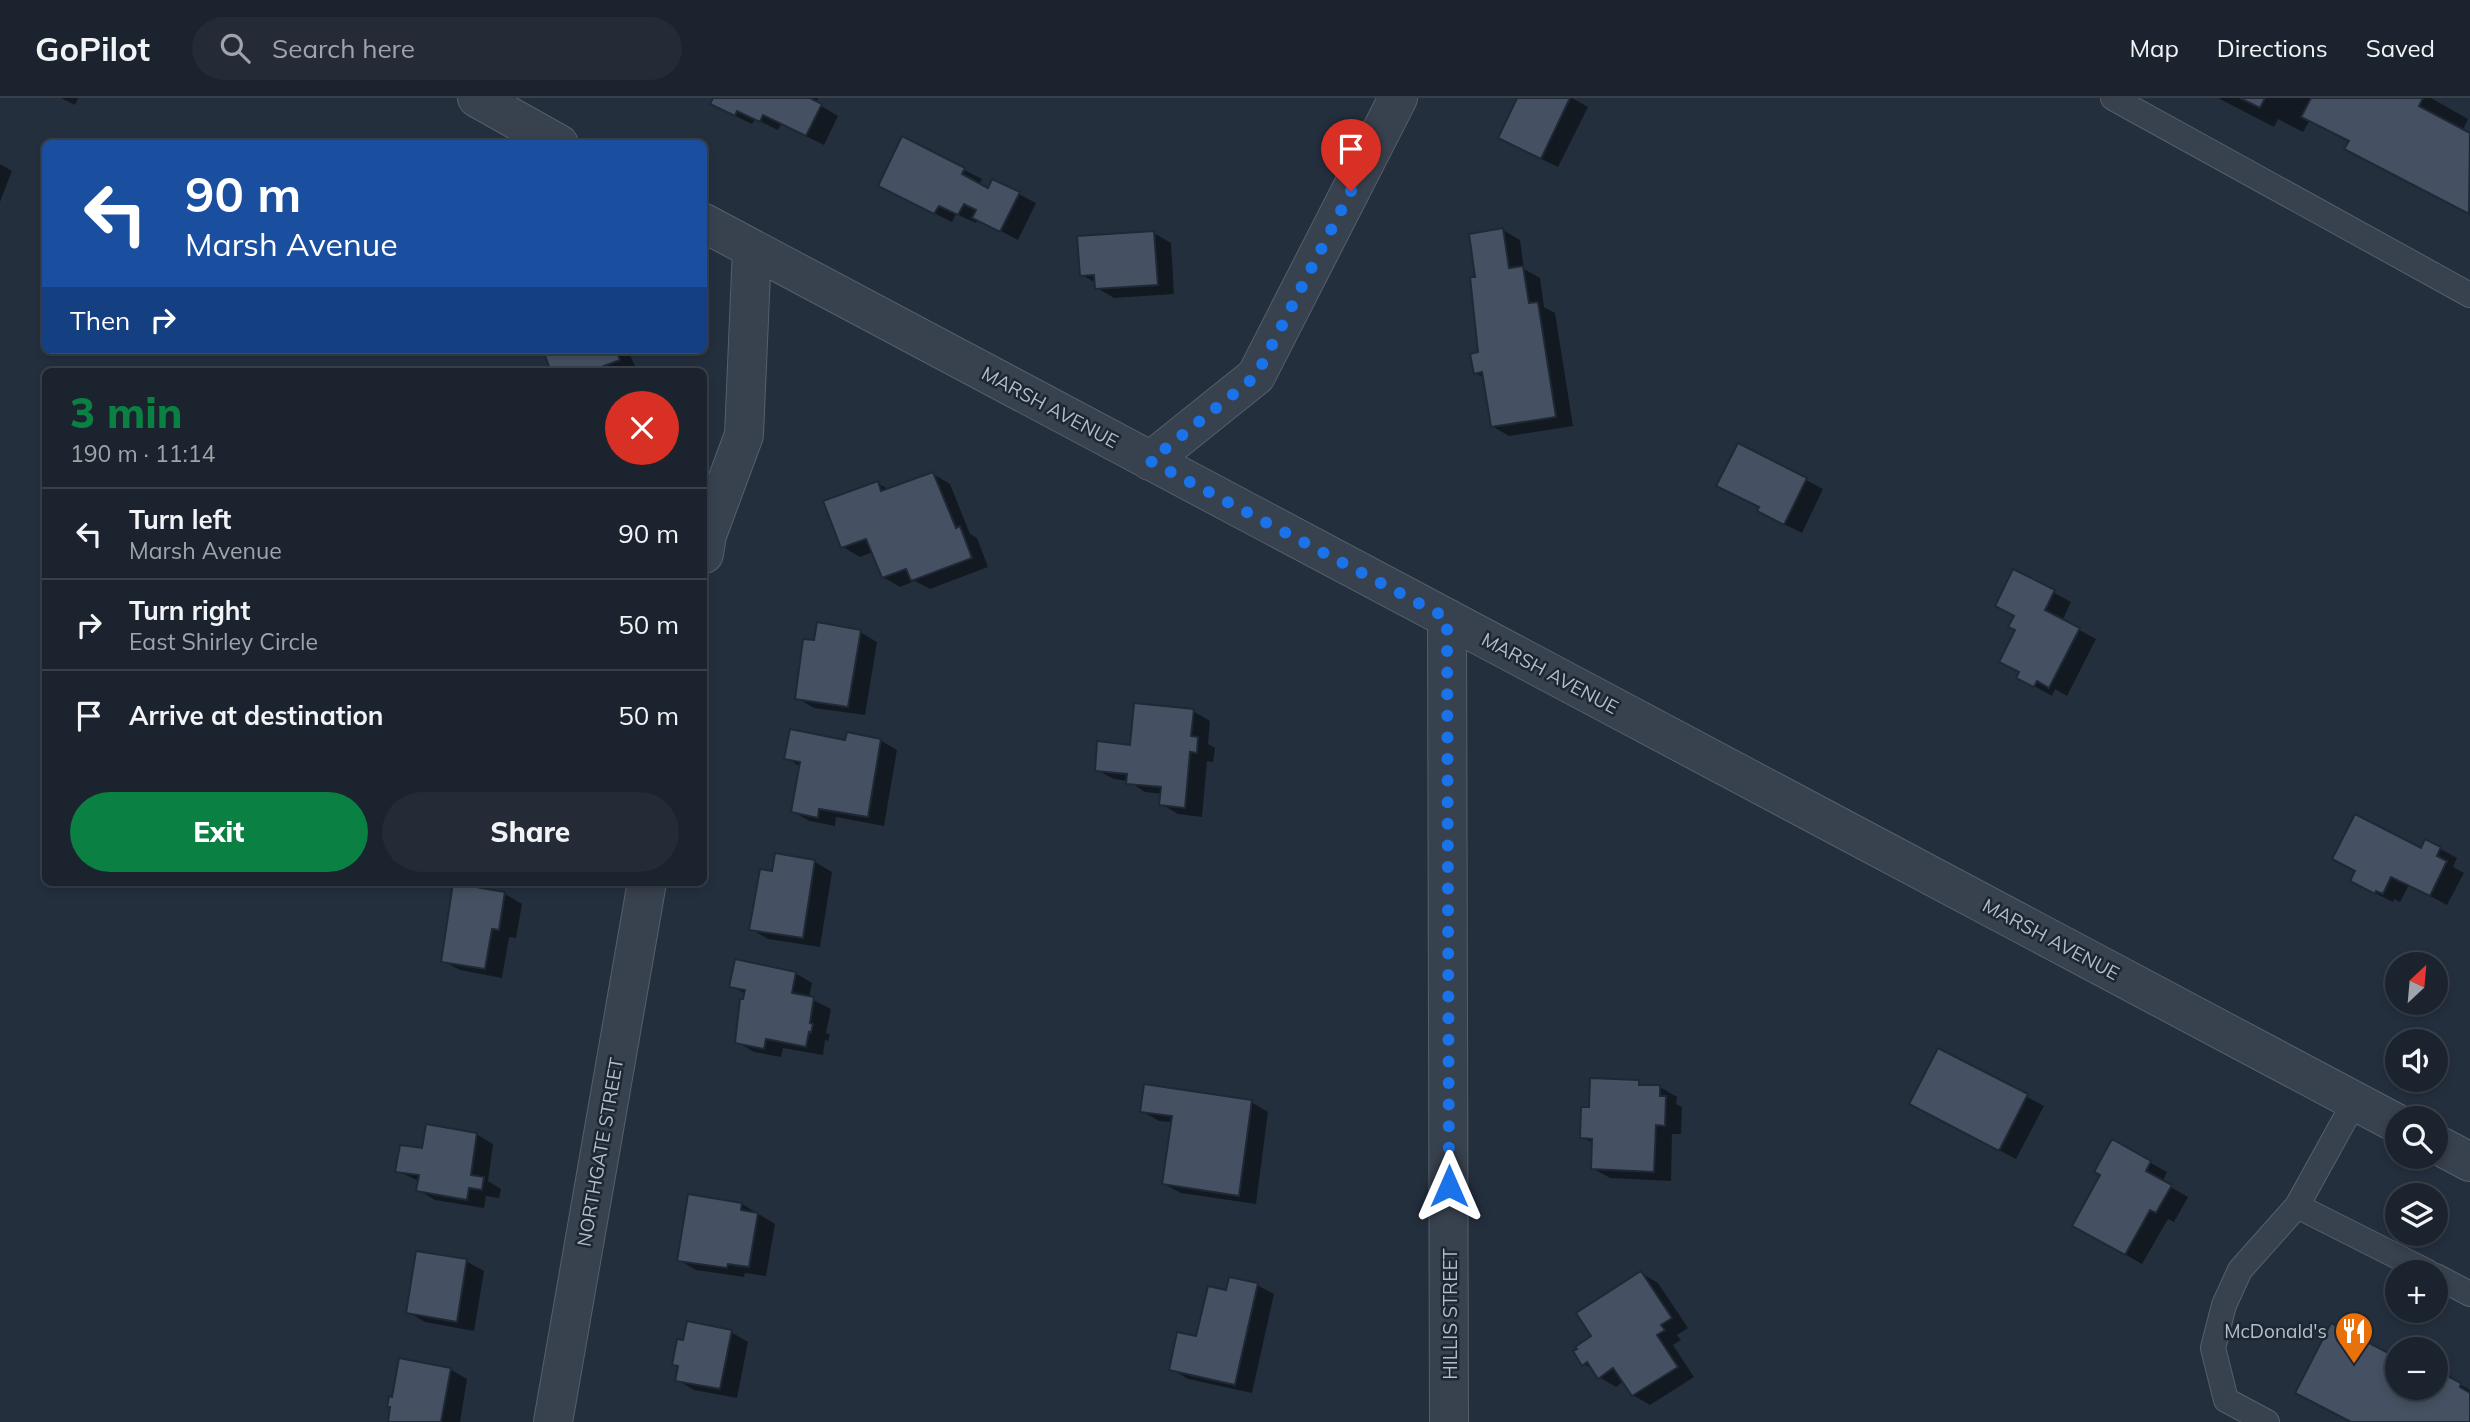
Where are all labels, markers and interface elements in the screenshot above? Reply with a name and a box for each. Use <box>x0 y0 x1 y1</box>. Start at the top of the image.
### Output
search box <box>192 17 682 80</box>
text: GoPilot <box>35 28 150 69</box>
icon: search <box>216 29 254 67</box>
text: Search here <box>272 32 415 65</box>
text: Map <box>2129 33 2179 63</box>
text: Directions <box>2217 33 2328 63</box>
text: Saved <box>2366 33 2435 63</box>
pin <box>1321 119 1381 191</box>
icon: arrive <box>1332 130 1370 168</box>
text: 90 m <box>185 163 301 224</box>
icon: left <box>70 168 161 259</box>
text: Marsh Avenue <box>185 224 398 264</box>
icon: right <box>144 301 182 339</box>
text: Then <box>70 304 130 337</box>
street label: MARSH AVENUE <box>978 361 1122 453</box>
text: 3 min <box>70 386 183 439</box>
button: close <box>605 391 679 465</box>
text: 190 m · 11:14 <box>70 439 215 468</box>
text: Turn left <box>129 503 231 536</box>
icon: left <box>70 515 108 553</box>
text: 90 m <box>618 517 679 550</box>
text: Marsh Avenue <box>129 536 282 565</box>
text: Turn right <box>129 594 250 627</box>
icon: right <box>70 606 108 644</box>
text: 50 m <box>618 608 679 641</box>
text: East Shirley Circle <box>129 627 318 656</box>
street label: MARSH AVENUE <box>1478 627 1622 719</box>
icon: arrive <box>70 697 108 735</box>
text: Arrive at destination <box>129 699 384 732</box>
text: 50 m <box>618 699 679 732</box>
button: Exit <box>70 792 368 872</box>
button: Share <box>382 792 679 872</box>
street label: MARSH AVENUE <box>1979 893 2123 985</box>
north arrow <box>2385 952 2448 1015</box>
map controls <box>2385 952 2448 1400</box>
button: sound <box>2385 1029 2448 1092</box>
street label: NORTHGATE STREET <box>572 1055 629 1248</box>
button: search <box>2385 1106 2448 1169</box>
position arrow <box>1412 1149 1486 1223</box>
button: layers <box>2385 1183 2448 1246</box>
street label: HILLIS STREET <box>1438 1248 1462 1380</box>
button: + <box>2385 1260 2448 1323</box>
restaurant icon: McDonald's <box>2333 1310 2375 1365</box>
place label: McDonald's <box>2224 1319 2327 1343</box>
button: − <box>2385 1337 2448 1400</box>

